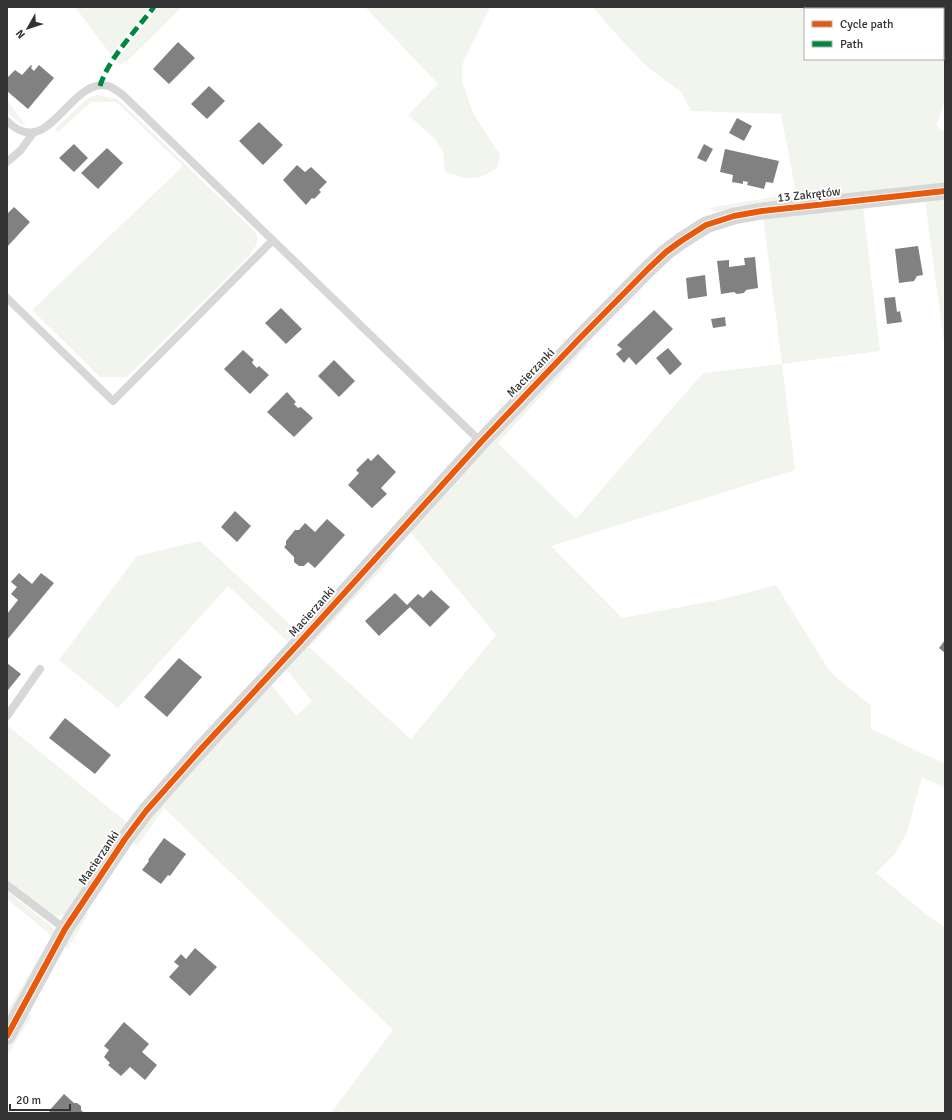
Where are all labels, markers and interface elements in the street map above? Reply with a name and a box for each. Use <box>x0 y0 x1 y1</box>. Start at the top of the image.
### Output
north arrow <box>8 8 48 48</box>
legend <box>804 8 944 60</box>
text: Cycle path <box>840 17 893 32</box>
text: N <box>13 27 28 41</box>
text: Path <box>840 37 863 52</box>
street label: 13 Zakrętów <box>777 184 842 206</box>
street label: Macierzanki <box>504 345 558 401</box>
street label: Macierzanki <box>286 584 338 640</box>
street label: Macierzanki <box>75 828 123 888</box>
scale bar <box>10 1086 70 1112</box>
text: 20 m <box>16 1093 41 1108</box>

